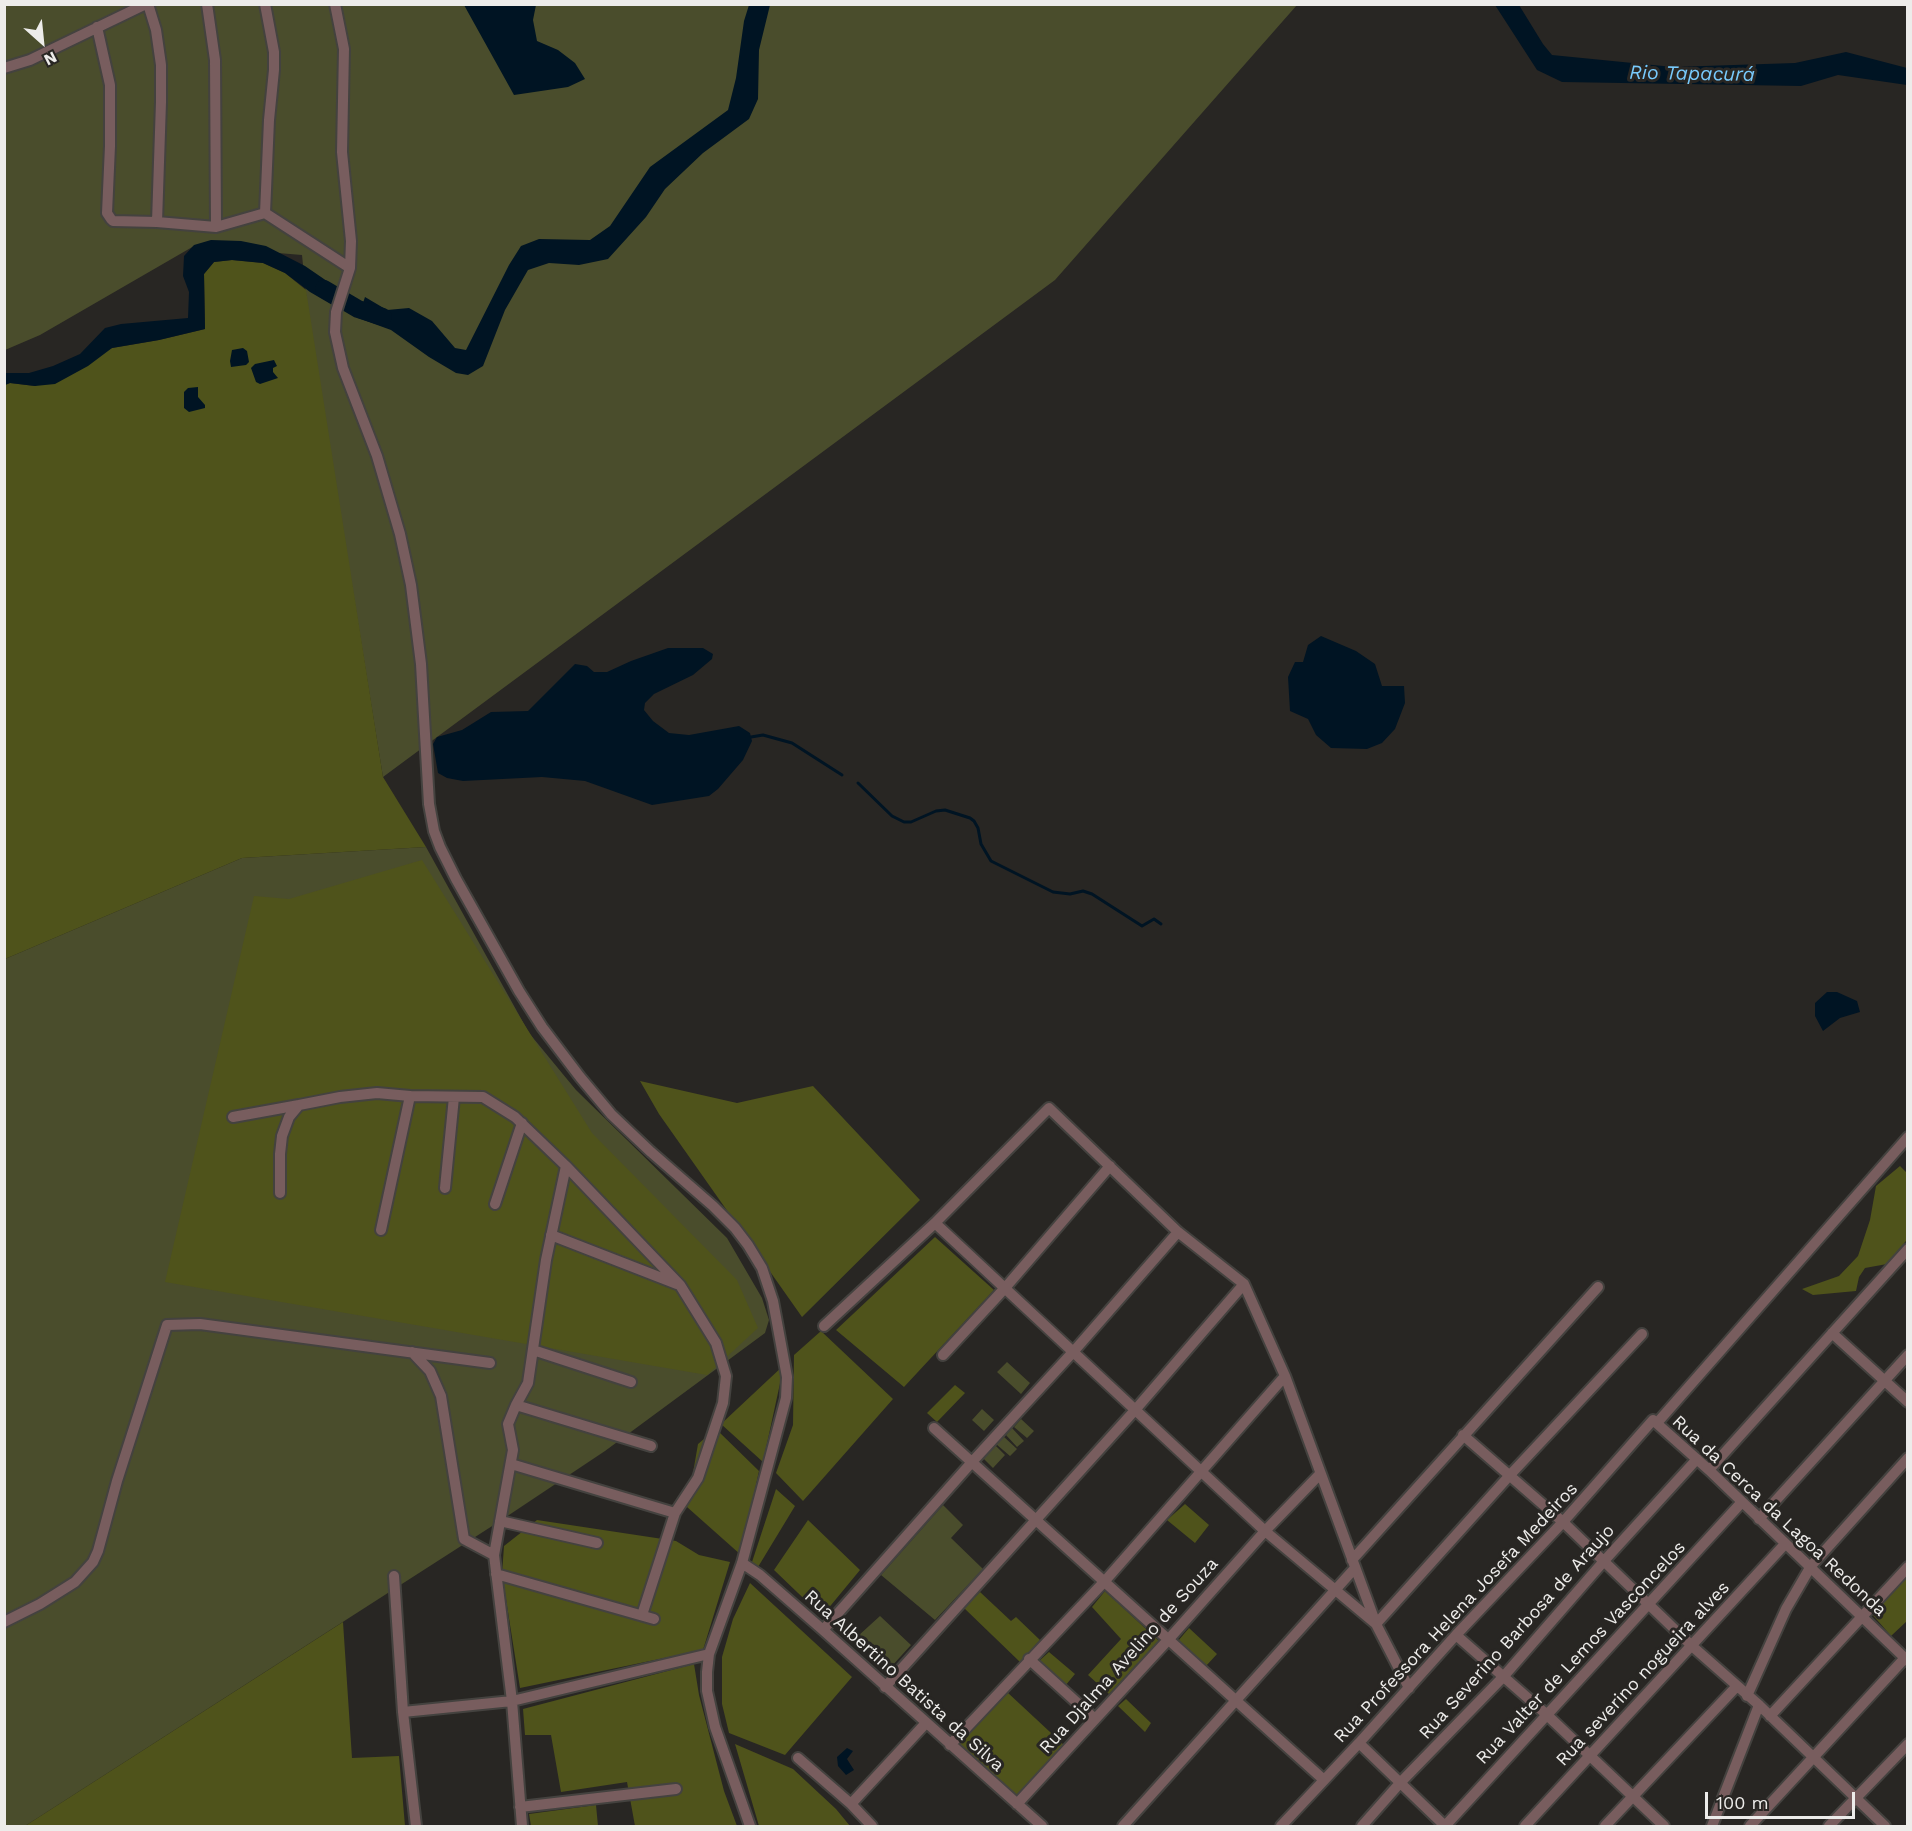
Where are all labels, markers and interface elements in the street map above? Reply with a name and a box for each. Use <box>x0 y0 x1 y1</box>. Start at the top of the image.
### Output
north arrow <box>12 12 72 72</box>
text: N <box>41 47 60 70</box>
water label: Rio Tapacurá <box>1629 61 1755 87</box>
street label: Rua da Cerca da Lagoa Redonda <box>1667 1411 1891 1621</box>
street label: Rua Professora Helena Josefa Medeiros <box>1329 1478 1583 1748</box>
street label: Rua Severino Barbosa de Araujo <box>1415 1520 1619 1744</box>
street label: Rua Valter de Lemos Vasconcelos <box>1472 1537 1690 1769</box>
street label: Rua Djalma Avelino de Souza <box>1035 1553 1223 1759</box>
street label: Rua severino nogueira alves <box>1552 1577 1734 1771</box>
street label: Rua Albertino Batista da Silva <box>800 1586 1008 1776</box>
scale bar <box>1708 1780 1858 1818</box>
text: 100 m <box>1716 1792 1769 1813</box>

